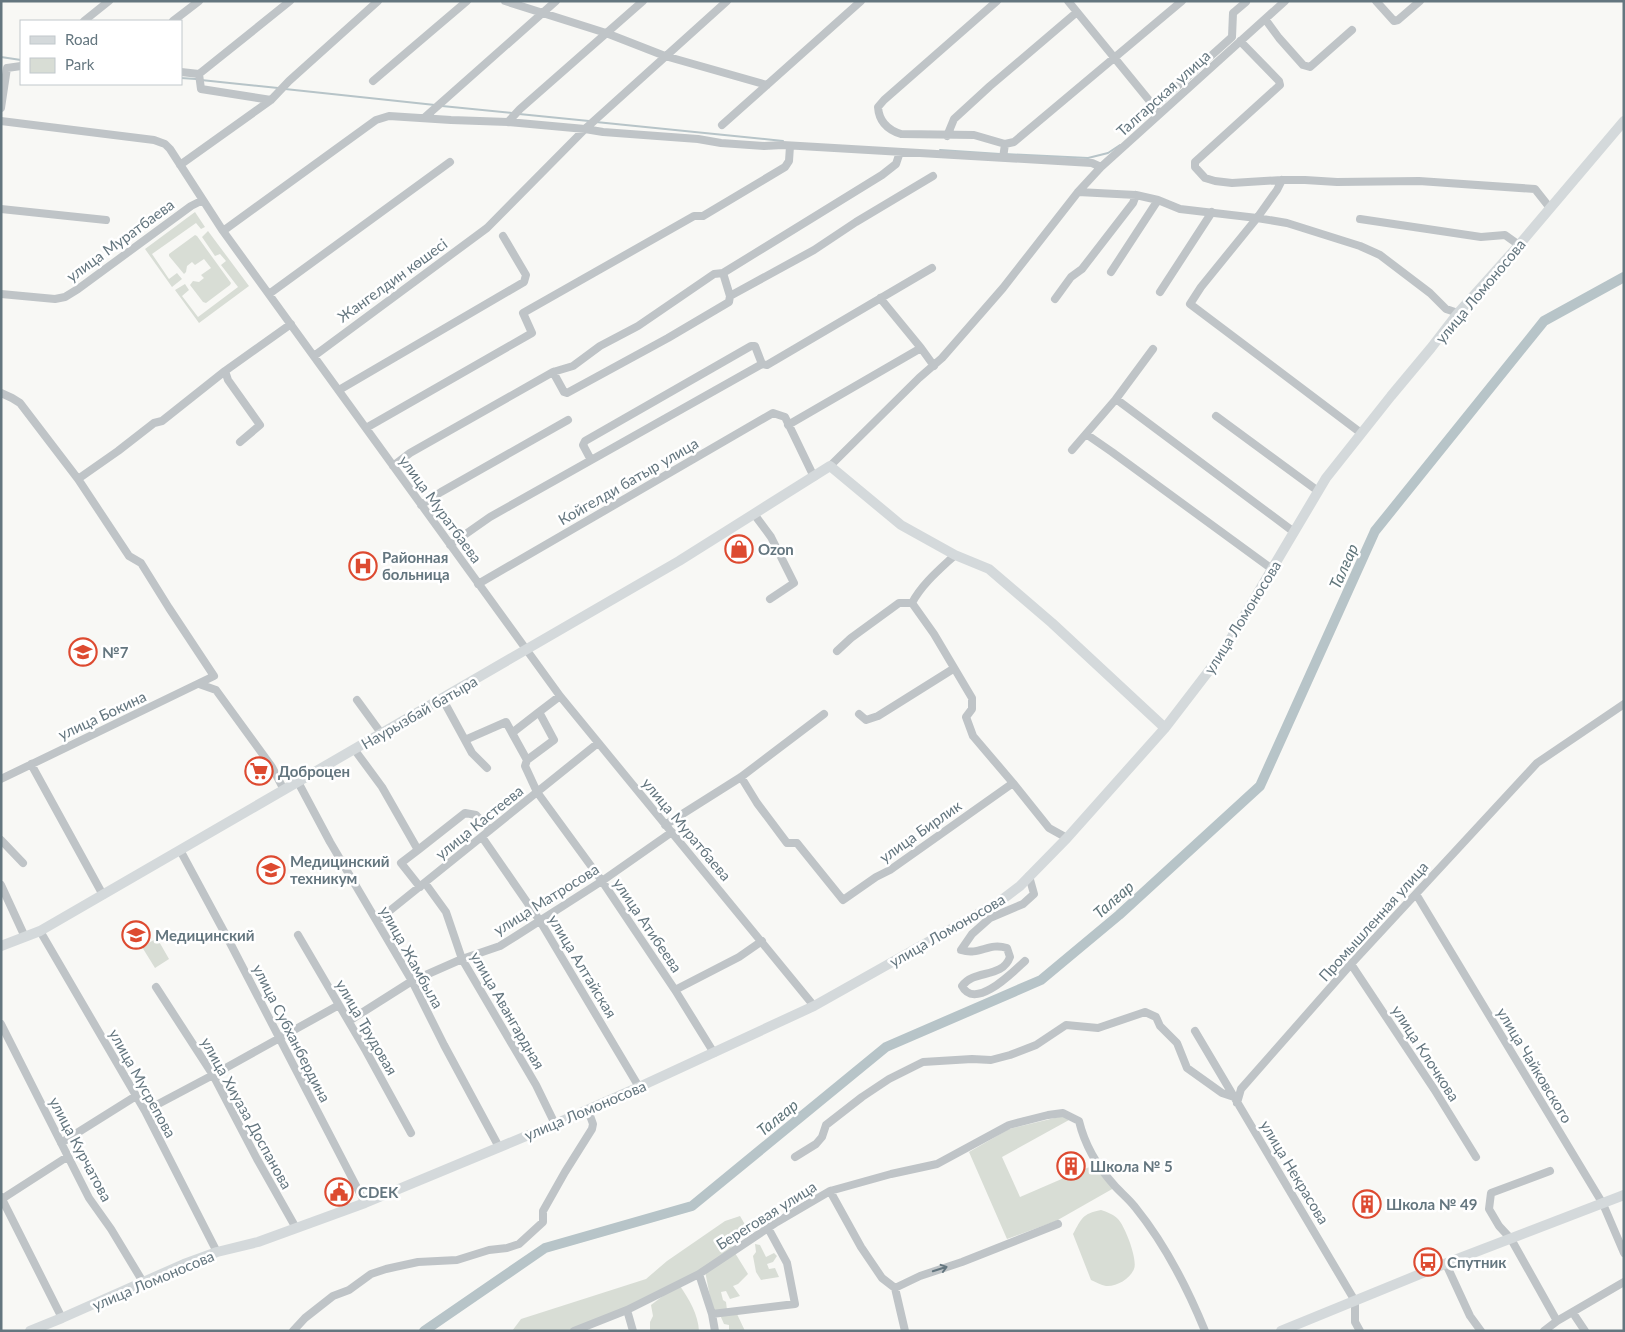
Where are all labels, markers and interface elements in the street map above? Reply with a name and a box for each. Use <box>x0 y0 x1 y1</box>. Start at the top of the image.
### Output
legend <box>20 20 182 85</box>
text: Road <box>65 30 98 48</box>
street label: Талгарская улица <box>1112 46 1214 140</box>
text: Park <box>65 55 95 73</box>
street label: улица Муратбаева <box>63 195 177 285</box>
street label: Жангелдин көшесі <box>334 234 450 326</box>
street label: улица Ломоносова <box>1431 235 1529 347</box>
street label: Койгелди батыр улица <box>555 434 701 528</box>
street label: улица Муратбаева <box>396 452 486 566</box>
shop icon: Ozon <box>724 534 754 564</box>
place label: Ozon <box>758 540 794 558</box>
water label: Талғар <box>1325 541 1361 591</box>
place label: Районная больница <box>382 548 450 583</box>
hospital icon: Районная больница <box>348 551 378 581</box>
street label: улица Ломоносова <box>1200 557 1284 677</box>
school or university icon: №7 <box>68 637 98 667</box>
place label: №7 <box>102 643 129 661</box>
street label: Наурызбай батыра <box>358 671 480 753</box>
street label: улица Бокина <box>55 687 149 743</box>
supermarket icon: Доброцен <box>244 756 274 786</box>
place label: Доброцен <box>278 762 350 780</box>
street label: улица Муратбаева <box>639 774 735 884</box>
street label: улица Кастеева <box>432 781 526 863</box>
street label: улица Бирлик <box>876 796 965 866</box>
place label: Медицинский техникум <box>290 852 390 887</box>
school or university icon: Медицинский техникум <box>256 855 286 885</box>
street label: Промышленная улица <box>1315 857 1431 985</box>
street label: улица Матросова <box>490 859 602 939</box>
street label: улица Атибеева <box>610 874 686 976</box>
water label: Талғар <box>1089 876 1137 922</box>
street label: улица Ломоносова <box>886 890 1008 970</box>
street label: улица Жамбыла <box>376 903 448 1011</box>
street label: улица Алтайская <box>545 911 621 1021</box>
school or university icon: Медицинский <box>121 920 151 950</box>
place label: Медицинский <box>155 926 255 944</box>
street label: улица Авангардная <box>467 948 549 1072</box>
street label: улица Субханбердина <box>249 961 335 1105</box>
street label: улица Трудовая <box>332 976 402 1078</box>
street label: улица Клочкова <box>1388 1002 1464 1104</box>
street label: улица Чайковского <box>1493 1004 1577 1126</box>
street label: улица Мусрепова <box>106 1026 180 1140</box>
street label: улица Хиуаза Доспанова <box>198 1034 296 1192</box>
street label: улица Ломоносова <box>521 1076 649 1144</box>
street label: улица Курчатова <box>46 1094 116 1204</box>
water label: Талғар <box>753 1095 801 1139</box>
street label: улица Некрасова <box>1257 1117 1333 1227</box>
building icon: Школа № 5 <box>1056 1151 1086 1181</box>
place label: Школа № 5 <box>1090 1157 1173 1175</box>
public building icon: CDEK <box>324 1177 354 1207</box>
street label: Береговая улица <box>712 1177 820 1253</box>
place label: CDEK <box>358 1183 399 1201</box>
building icon: Школа № 49 <box>1352 1189 1382 1219</box>
place label: Школа № 49 <box>1386 1195 1477 1213</box>
street label: улица Ломоносова <box>89 1246 217 1314</box>
bus stop icon: Спутник <box>1413 1247 1443 1277</box>
place label: Спутник <box>1447 1253 1507 1271</box>
one-way arrow <box>932 1264 948 1274</box>

